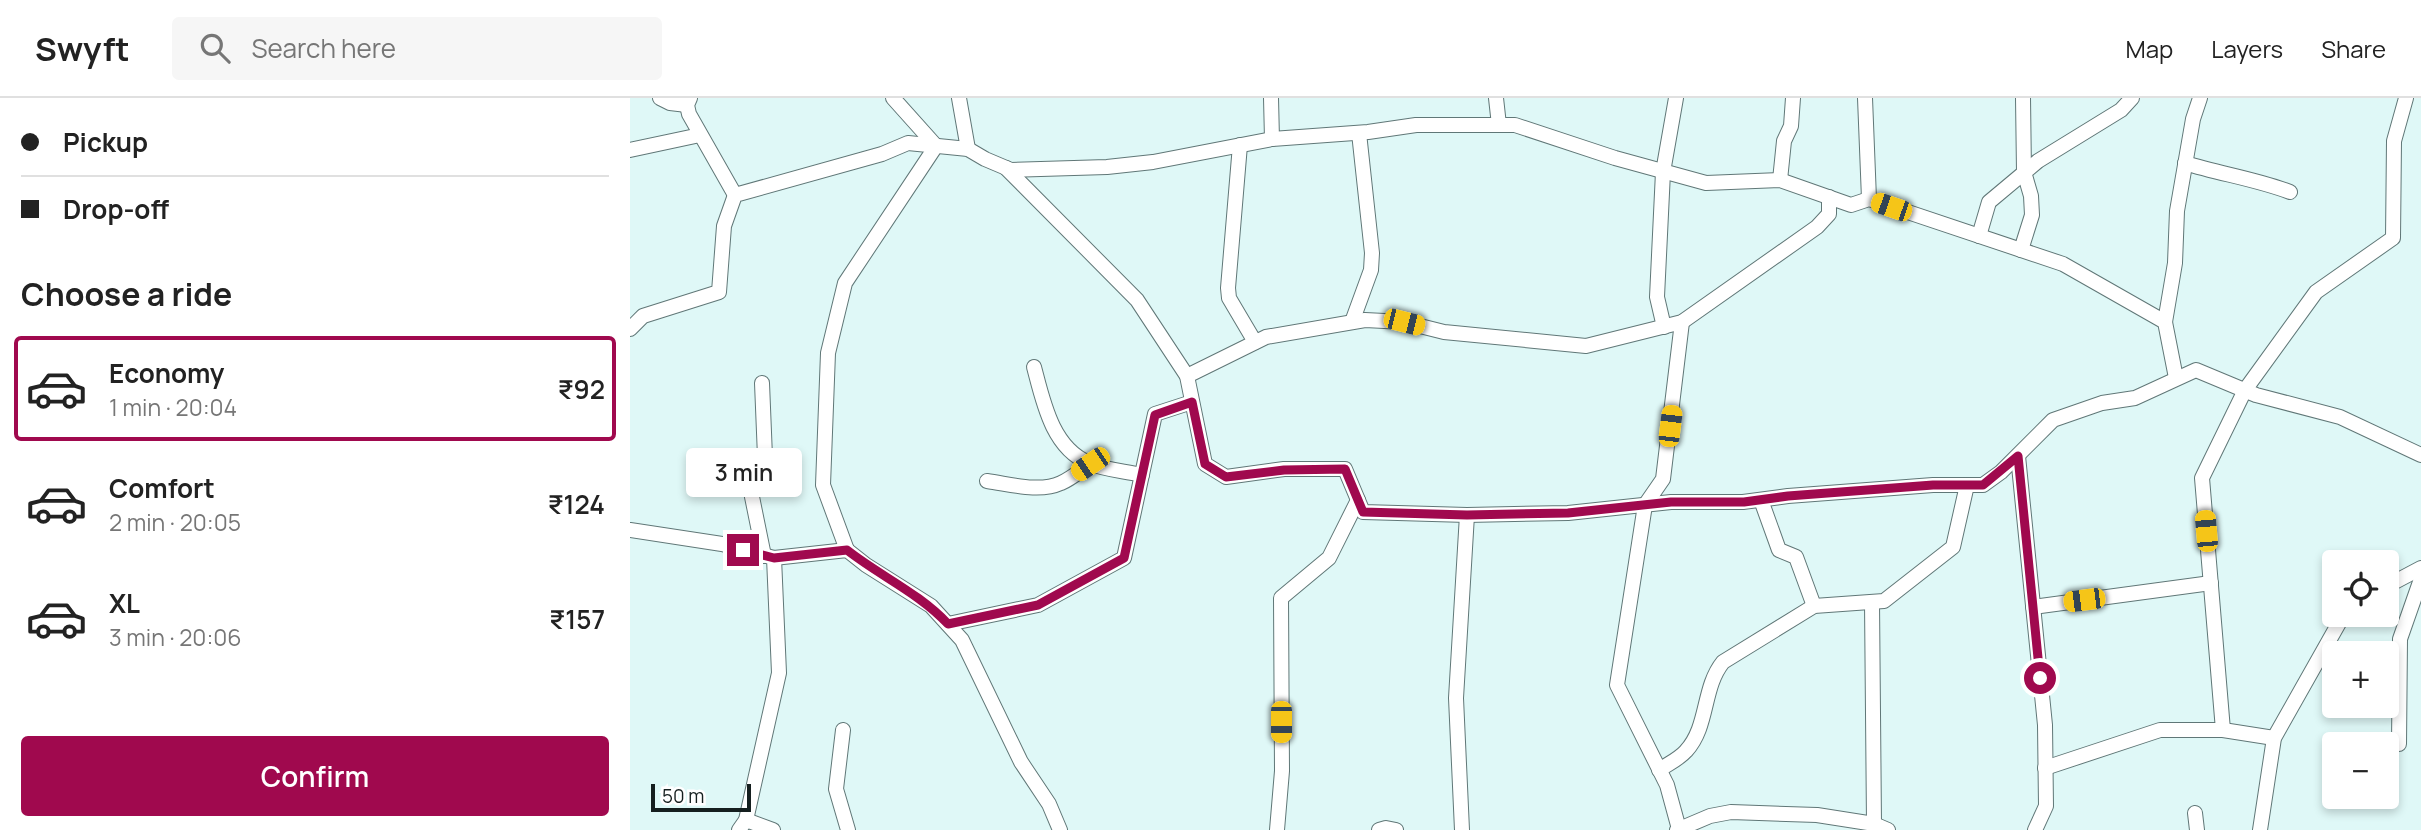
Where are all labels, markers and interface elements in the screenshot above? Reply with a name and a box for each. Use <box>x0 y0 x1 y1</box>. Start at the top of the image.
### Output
search box <box>172 17 662 80</box>
text: Swyft <box>35 26 130 71</box>
icon: search <box>196 29 234 67</box>
text: Search here <box>252 30 396 66</box>
text: Map <box>2126 32 2173 65</box>
text: Layers <box>2211 32 2283 65</box>
text: Share <box>2321 32 2386 65</box>
text: Pickup <box>63 124 148 160</box>
car <box>1868 190 1915 224</box>
text: Drop-off <box>63 191 169 227</box>
text: Choose a ride <box>21 272 232 316</box>
car <box>1382 307 1427 337</box>
text: Economy <box>109 355 224 391</box>
icon: car <box>25 357 88 420</box>
text: ₹92 <box>558 371 605 407</box>
text: 1 min · 20:04 <box>109 391 237 423</box>
car <box>1658 404 1683 448</box>
car <box>1067 444 1114 484</box>
callout: 3 min <box>685 448 801 498</box>
text: 3 min <box>715 456 773 488</box>
text: Comfort <box>109 470 215 506</box>
icon: car <box>25 472 88 535</box>
text: ₹124 <box>548 486 605 522</box>
text: 2 min · 20:05 <box>109 506 241 538</box>
car <box>2194 509 2219 553</box>
route end <box>727 534 759 566</box>
map controls <box>2322 550 2399 809</box>
button: locate <box>2322 550 2399 627</box>
text: XL <box>109 585 140 621</box>
icon: car <box>25 587 88 650</box>
car <box>2062 587 2107 613</box>
text: ₹157 <box>549 601 605 637</box>
text: 3 min · 20:06 <box>109 621 242 653</box>
button: + <box>2322 641 2399 718</box>
route start <box>2024 662 2056 694</box>
car <box>1271 701 1292 743</box>
button: − <box>2322 732 2399 809</box>
button: Confirm <box>21 736 609 816</box>
scale bar <box>651 781 751 813</box>
text: 50 m <box>662 783 704 809</box>

